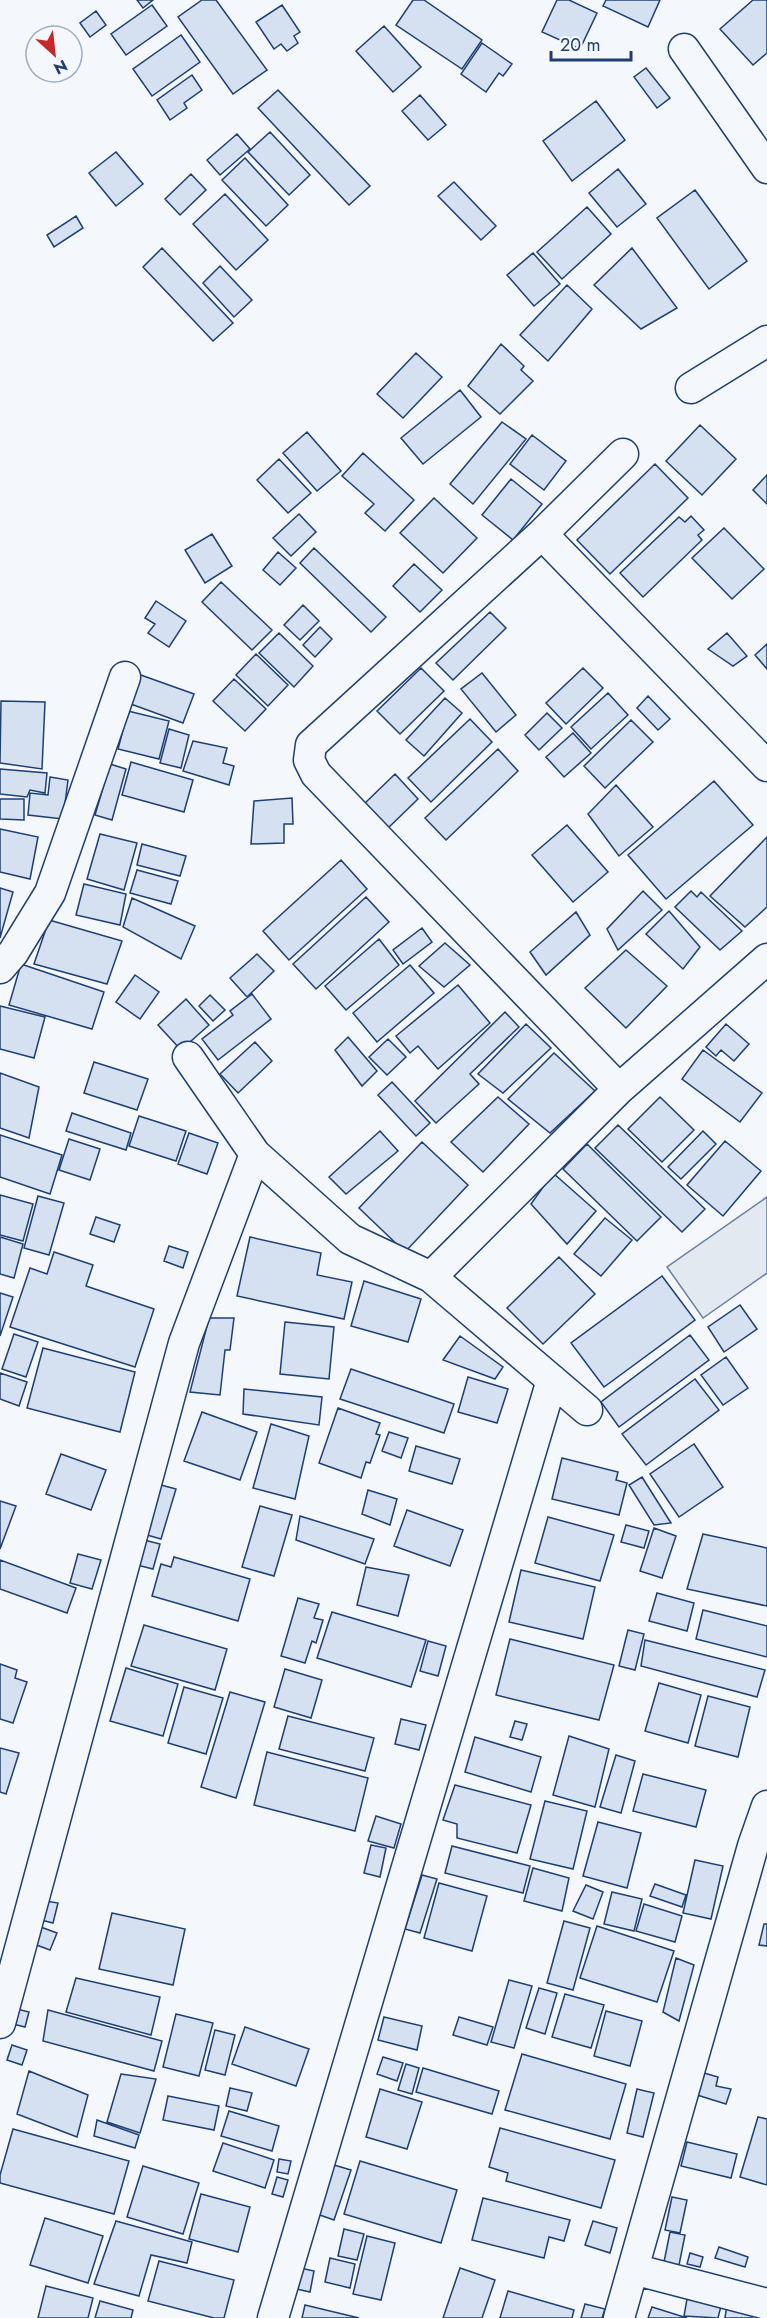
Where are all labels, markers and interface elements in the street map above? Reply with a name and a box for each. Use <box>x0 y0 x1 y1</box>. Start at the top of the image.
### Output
north arrow <box>24 24 84 84</box>
scale bar <box>551 24 630 62</box>
text: 20 m <box>560 32 600 58</box>
text: N <box>50 54 71 80</box>

